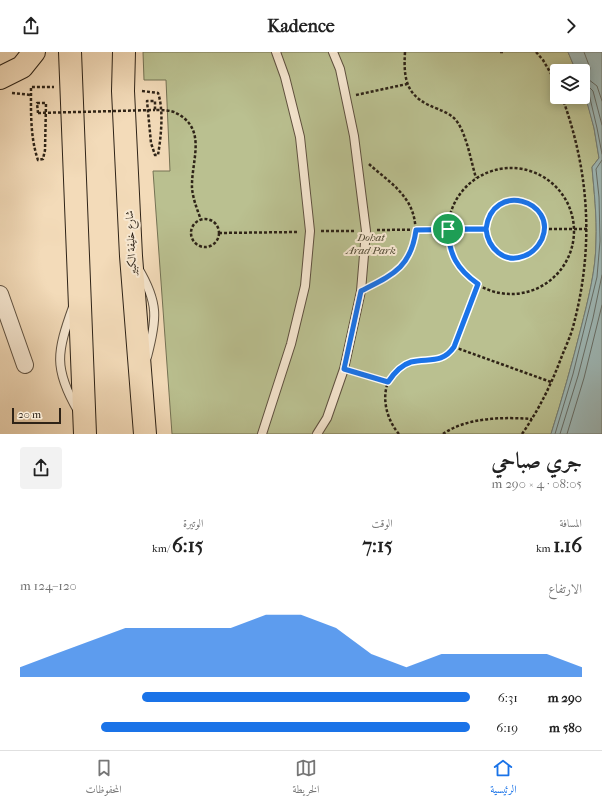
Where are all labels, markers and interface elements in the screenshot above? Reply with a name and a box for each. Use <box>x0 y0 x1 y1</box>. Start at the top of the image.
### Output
icon: share <box>20 15 42 37</box>
icon: forward <box>560 15 582 37</box>
text: Kadence <box>267 16 335 37</box>
map controls <box>550 64 590 104</box>
button: layers <box>550 64 590 104</box>
street label: شارع خليفة الكبير <box>123 210 142 277</box>
pin <box>431 212 465 246</box>
icon: arrive <box>437 218 459 240</box>
park label: Dohat Arad Park <box>344 231 396 257</box>
scale bar <box>12 406 61 425</box>
text: 20 m <box>18 408 41 421</box>
button: share <box>20 447 62 489</box>
text: جري صباحي <box>491 448 582 474</box>
text: 08:05 · 4 × 290 m <box>492 476 582 491</box>
text: الوتيرة <box>183 517 203 530</box>
text: الوقت <box>372 517 393 530</box>
text: المسافة <box>560 517 582 530</box>
text: 6:15 <box>172 534 203 557</box>
text: 7:15 <box>362 534 393 557</box>
text: 1.16 <box>553 534 582 557</box>
text: /km <box>152 542 172 555</box>
text: km <box>536 542 553 555</box>
text: 120–124 m <box>20 578 77 593</box>
text: الارتفاع <box>548 581 582 596</box>
text: 6:31 <box>498 690 518 705</box>
text: 290 m <box>548 690 582 705</box>
text: 6:19 <box>496 720 518 735</box>
text: 580 m <box>549 720 582 735</box>
tab: المحفوظات <box>85 757 122 800</box>
tab: الخريطة <box>293 757 319 800</box>
tab: الرئيسية <box>490 757 517 800</box>

